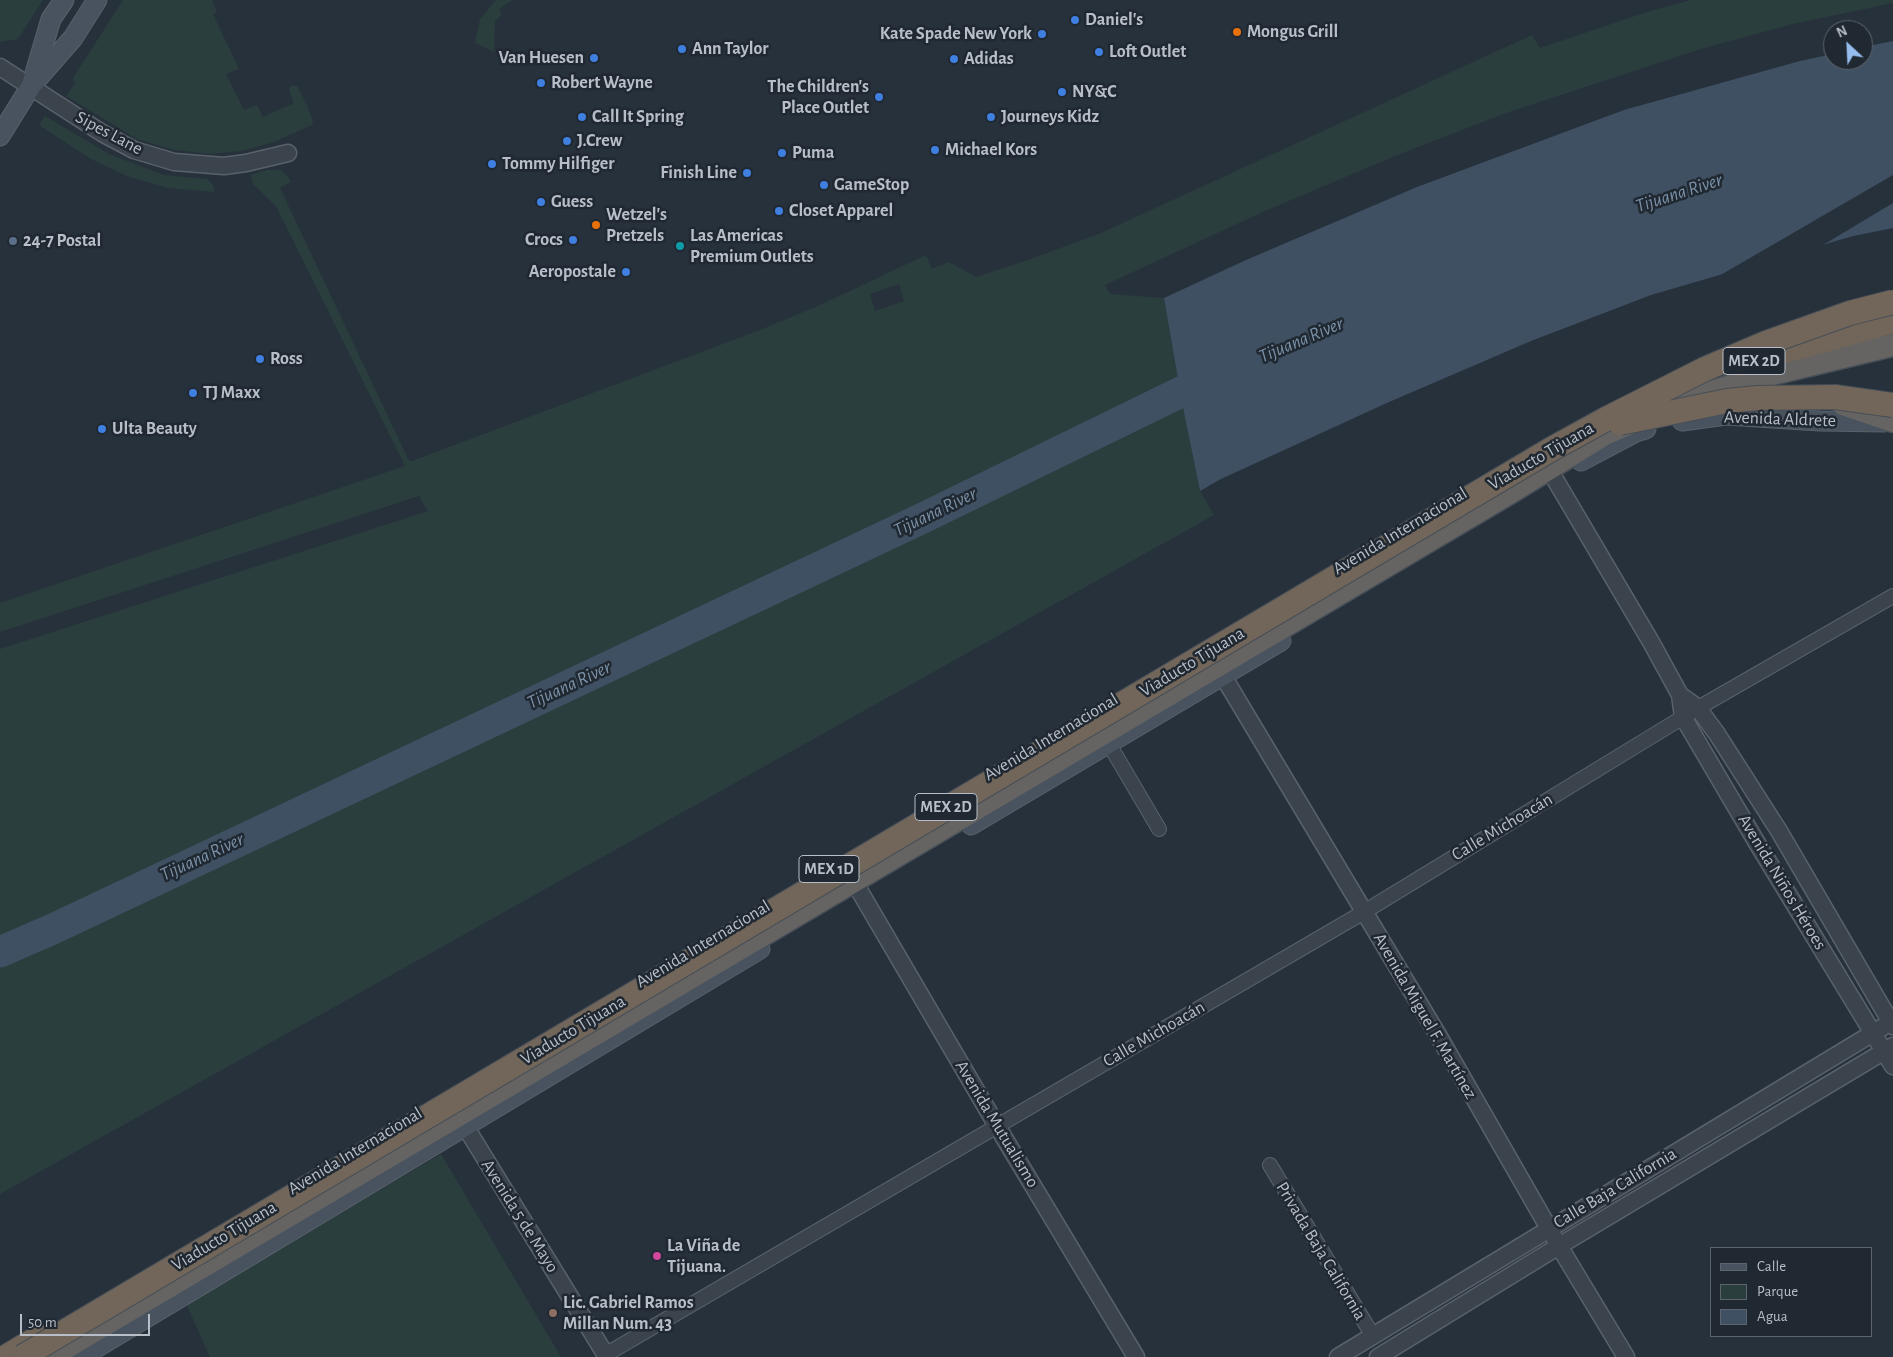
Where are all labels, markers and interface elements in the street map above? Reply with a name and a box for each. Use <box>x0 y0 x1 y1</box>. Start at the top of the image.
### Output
place label: Daniel's <box>1085 9 1143 31</box>
marker: Daniel's <box>1069 14 1081 26</box>
north arrow <box>1823 20 1873 70</box>
place label: Mongus Grill <box>1247 21 1338 43</box>
place label: Kate Spade New York <box>880 23 1032 45</box>
text: N <box>1835 24 1849 41</box>
marker: Mongus Grill <box>1231 26 1243 38</box>
marker: Kate Spade New York <box>1036 28 1048 40</box>
place label: Ann Taylor <box>692 38 769 60</box>
place label: Loft Outlet <box>1109 41 1186 63</box>
marker: Ann Taylor <box>676 43 688 55</box>
marker: Loft Outlet <box>1093 46 1105 58</box>
place label: Van Huesen <box>499 47 584 69</box>
place label: Adidas <box>964 48 1014 70</box>
marker: Van Huesen <box>588 52 600 64</box>
marker: Adidas <box>948 53 960 65</box>
place label: Robert Wayne <box>551 72 653 94</box>
place label: The Children's Place Outlet <box>767 76 869 118</box>
marker: Robert Wayne <box>535 77 547 89</box>
place label: NY&C <box>1072 81 1117 103</box>
marker: NY&C <box>1056 86 1068 98</box>
marker: The Children's Place Outlet <box>873 91 885 103</box>
street label: Sipes Lane <box>72 106 146 160</box>
place label: Call It Spring <box>592 106 684 128</box>
place label: Journeys Kidz <box>1001 106 1099 128</box>
marker: Call It Spring <box>576 111 588 123</box>
marker: Journeys Kidz <box>985 111 997 123</box>
place label: J.Crew <box>577 130 622 152</box>
marker: J.Crew <box>561 135 573 147</box>
place label: Michael Kors <box>945 139 1037 161</box>
place label: Puma <box>792 142 834 164</box>
marker: Michael Kors <box>929 144 941 156</box>
marker: Puma <box>776 147 788 159</box>
place label: Tommy Hilfiger <box>502 153 615 175</box>
marker: Tommy Hilfiger <box>486 158 498 170</box>
place label: Finish Line <box>660 162 737 184</box>
marker: Finish Line <box>741 167 753 179</box>
water label: Tijuana River <box>1633 168 1725 218</box>
place label: GameStop <box>834 174 909 196</box>
marker: GameStop <box>818 179 830 191</box>
place label: Guess <box>551 191 593 213</box>
marker: Guess <box>535 196 547 208</box>
place label: Closet Apparel <box>789 200 893 222</box>
place label: Wetzel's Pretzels <box>606 204 667 246</box>
marker: Closet Apparel <box>773 205 785 217</box>
marker: Wetzel's Pretzels <box>590 219 602 231</box>
place label: Las Americas Premium Outlets <box>690 225 814 268</box>
place label: Crocs <box>525 229 563 251</box>
place label: 24-7 Postal <box>23 230 101 252</box>
marker: Crocs <box>567 234 579 246</box>
marker: 24-7 Postal <box>7 235 19 247</box>
marker: Las Americas Premium Outlets <box>674 240 686 252</box>
place label: Aeropostale <box>529 261 616 283</box>
marker: Aeropostale <box>620 266 632 278</box>
water label: Tijuana River <box>1255 312 1347 368</box>
place label: Ross <box>270 348 303 370</box>
road number: MEX 2D <box>1723 348 1785 374</box>
marker: Ross <box>254 353 266 365</box>
place label: TJ Maxx <box>203 382 260 404</box>
marker: TJ Maxx <box>187 387 199 399</box>
street label: Avenida Aldrete <box>1724 406 1836 432</box>
street label: Viaducto Tijuana <box>1484 417 1598 495</box>
place label: Ulta Beauty <box>112 418 197 440</box>
marker: Ulta Beauty <box>96 423 108 435</box>
water label: Tijuana River <box>890 482 980 542</box>
street label: Avenida Internacional <box>1329 482 1471 580</box>
street label: Viaducto Tijuana <box>1136 622 1248 702</box>
water label: Tijuana River <box>524 656 614 714</box>
street label: Avenida Internacional <box>980 688 1122 786</box>
street label: Calle Michoacán <box>1448 788 1556 866</box>
road number: MEX 2D <box>915 794 977 820</box>
street label: Avenida Niños Héroes <box>1733 810 1831 954</box>
water label: Tijuana River <box>157 828 247 886</box>
road number: MEX 1D <box>799 856 859 882</box>
street label: Avenida Internacional <box>632 895 774 993</box>
street label: Avenida Miguel F. Martínez <box>1369 929 1481 1103</box>
street label: Viaducto Tijuana <box>517 990 629 1070</box>
street label: Calle Michoacán <box>1099 996 1209 1072</box>
street label: Avenida Mutualismo <box>950 1056 1044 1192</box>
street label: Avenida Internacional <box>284 1102 426 1200</box>
street label: Calle Baja California <box>1549 1143 1681 1233</box>
street label: Avenida 5 de Mayo <box>477 1155 563 1277</box>
street label: Privada Baja California <box>1271 1178 1371 1324</box>
street label: Viaducto Tijuana <box>168 1196 280 1276</box>
place label: La Viña de Tijuana. <box>667 1235 740 1278</box>
legend <box>1710 1247 1873 1337</box>
marker: La Viña de Tijuana. <box>651 1250 663 1262</box>
text: Calle <box>1757 1259 1786 1274</box>
text: Parque <box>1757 1284 1798 1299</box>
place label: Lic. Gabriel Ramos Millan Num. 43 <box>563 1292 694 1335</box>
scale bar <box>22 1304 152 1336</box>
marker: Lic. Gabriel Ramos Millan Num. 43 <box>547 1307 559 1319</box>
text: Agua <box>1757 1309 1788 1324</box>
text: 50 m <box>28 1315 57 1330</box>

